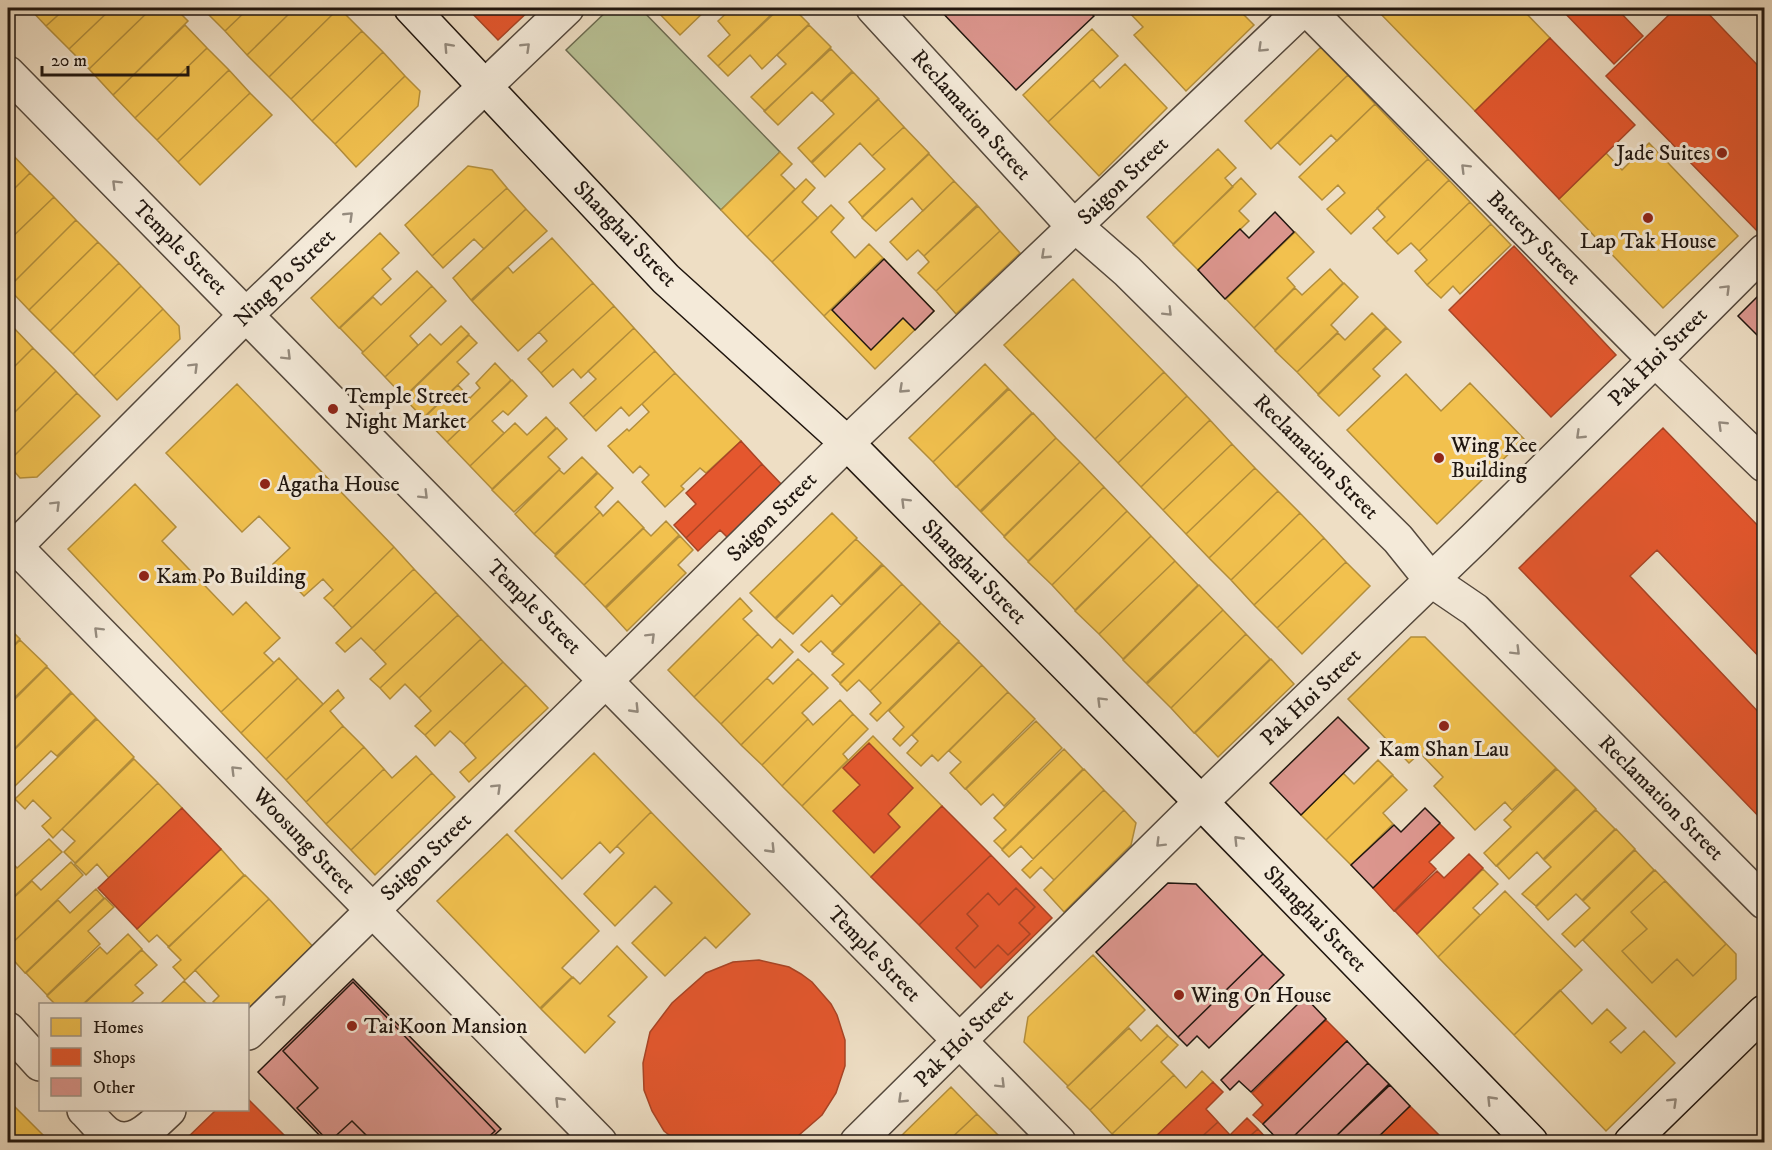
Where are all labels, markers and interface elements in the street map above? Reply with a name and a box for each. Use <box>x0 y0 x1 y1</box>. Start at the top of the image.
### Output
scale bar <box>42 39 188 77</box>
one-way arrow <box>1258 41 1268 52</box>
one-way arrow <box>444 43 455 54</box>
one-way arrow <box>519 43 530 54</box>
street label: Reclamation Street <box>905 44 1037 186</box>
text: 20 m <box>51 50 87 72</box>
street label: Saigon Street <box>1072 131 1174 231</box>
place label: Jade Suites <box>1614 140 1710 167</box>
marker: Jade Suites <box>1715 146 1729 160</box>
one-way arrow <box>1461 165 1472 175</box>
street label: Shanghai Street <box>567 175 683 293</box>
one-way arrow <box>113 180 124 191</box>
street label: Battery Street <box>1481 185 1587 291</box>
street label: Temple Street <box>127 195 233 301</box>
marker: Lap Tak House <box>1641 211 1655 225</box>
one-way arrow <box>342 213 353 224</box>
street label: Ning Po Street <box>229 223 341 333</box>
place label: Lap Tak House <box>1580 228 1716 255</box>
one-way arrow <box>1041 248 1052 259</box>
one-way arrow <box>1720 285 1730 296</box>
street label: Pak Hoi Street <box>1603 302 1713 412</box>
one-way arrow <box>1161 304 1172 315</box>
one-way arrow <box>280 349 291 360</box>
one-way arrow <box>188 363 198 374</box>
one-way arrow <box>900 382 911 393</box>
place label: Temple Street Night Market <box>345 383 468 435</box>
street label: Reclamation Street <box>1248 389 1384 525</box>
marker: Temple Street Night Market <box>326 402 340 416</box>
one-way arrow <box>1719 421 1730 432</box>
one-way arrow <box>1576 428 1586 439</box>
place label: Wing Kee Building <box>1450 432 1537 484</box>
marker: Wing Kee Building <box>1432 451 1446 465</box>
street label: Saigon Street <box>721 466 823 568</box>
place label: Agatha House <box>277 471 400 498</box>
marker: Agatha House <box>258 477 272 491</box>
one-way arrow <box>417 488 428 499</box>
one-way arrow <box>902 499 913 510</box>
one-way arrow <box>49 501 60 512</box>
street label: Shanghai Street <box>916 514 1032 630</box>
street label: Temple Street <box>481 554 587 660</box>
place label: Kam Po Building <box>156 563 306 590</box>
marker: Kam Po Building <box>137 569 151 583</box>
one-way arrow <box>94 628 105 638</box>
one-way arrow <box>645 633 655 644</box>
street label: Pak Hoi Street <box>1255 642 1367 752</box>
one-way arrow <box>1508 644 1519 655</box>
one-way arrow <box>1098 697 1109 708</box>
one-way arrow <box>627 702 638 713</box>
marker: Kam Shan Lau <box>1437 719 1451 733</box>
street label: Reclamation Street <box>1593 730 1729 866</box>
place label: Kam Shan Lau <box>1379 736 1509 763</box>
one-way arrow <box>231 767 242 778</box>
street label: Woosung Street <box>246 781 361 900</box>
one-way arrow <box>490 784 500 795</box>
street label: Saigon Street <box>375 807 477 907</box>
one-way arrow <box>1234 836 1245 846</box>
one-way arrow <box>1156 837 1167 847</box>
one-way arrow <box>764 842 775 852</box>
street label: Shanghai Street <box>1257 860 1373 978</box>
street label: Temple Street <box>821 900 927 1008</box>
place label: Wing On House <box>1190 982 1331 1009</box>
street label: Pak Hoi Street <box>909 983 1019 1093</box>
marker: Wing On House <box>1172 988 1186 1002</box>
one-way arrow <box>274 996 285 1007</box>
legend <box>39 1003 249 1111</box>
place label: Tai Koon Mansion <box>364 1013 528 1040</box>
text: Homes <box>93 1017 144 1039</box>
marker: Tai Koon Mansion <box>345 1019 359 1033</box>
text: Shops <box>93 1047 136 1069</box>
one-way arrow <box>994 1076 1005 1087</box>
text: Other <box>93 1077 135 1099</box>
one-way arrow <box>898 1091 909 1102</box>
one-way arrow <box>556 1097 567 1108</box>
one-way arrow <box>1487 1097 1498 1108</box>
one-way arrow <box>1665 1098 1676 1109</box>

